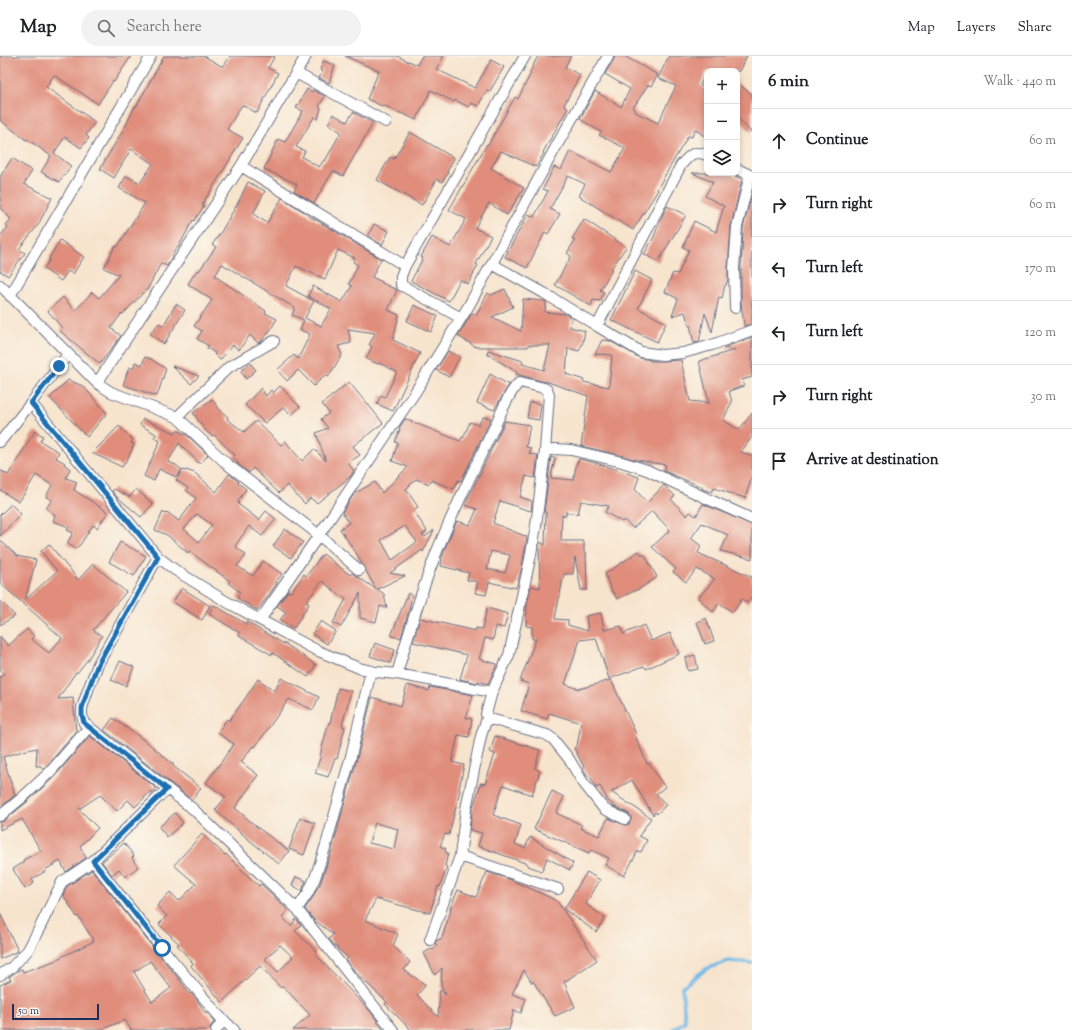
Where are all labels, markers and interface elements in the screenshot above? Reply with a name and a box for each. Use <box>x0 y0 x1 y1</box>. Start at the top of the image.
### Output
search box <box>81 10 361 46</box>
text: Map <box>20 14 57 41</box>
icon: search <box>95 17 117 39</box>
text: Search here <box>127 17 202 38</box>
text: Map <box>908 18 935 38</box>
text: Layers <box>957 18 995 38</box>
text: Share <box>1017 18 1052 38</box>
map controls <box>704 68 740 176</box>
button: + <box>704 68 740 104</box>
text: 6 min <box>768 70 809 94</box>
text: Walk · 440 m <box>983 73 1056 91</box>
button: − <box>704 104 740 140</box>
icon: ahead <box>768 130 790 152</box>
text: Continue <box>806 130 868 151</box>
text: 60 m <box>1029 132 1056 150</box>
button: layers <box>704 140 740 176</box>
icon: right <box>768 194 790 216</box>
text: Turn right <box>806 194 872 215</box>
text: 60 m <box>1029 196 1056 214</box>
icon: left <box>768 258 790 280</box>
text: Turn left <box>806 258 863 279</box>
text: 170 m <box>1025 260 1056 278</box>
icon: left <box>768 322 790 344</box>
text: Turn left <box>806 322 863 343</box>
text: 120 m <box>1025 324 1056 342</box>
route end <box>50 357 68 375</box>
icon: right <box>768 386 790 408</box>
text: Turn right <box>806 386 872 407</box>
text: 30 m <box>1030 388 1056 406</box>
icon: arrive <box>768 450 790 472</box>
text: Arrive at destination <box>806 450 939 471</box>
route start <box>153 939 171 957</box>
scale bar <box>12 1002 99 1021</box>
text: 50 m <box>18 1003 39 1019</box>

